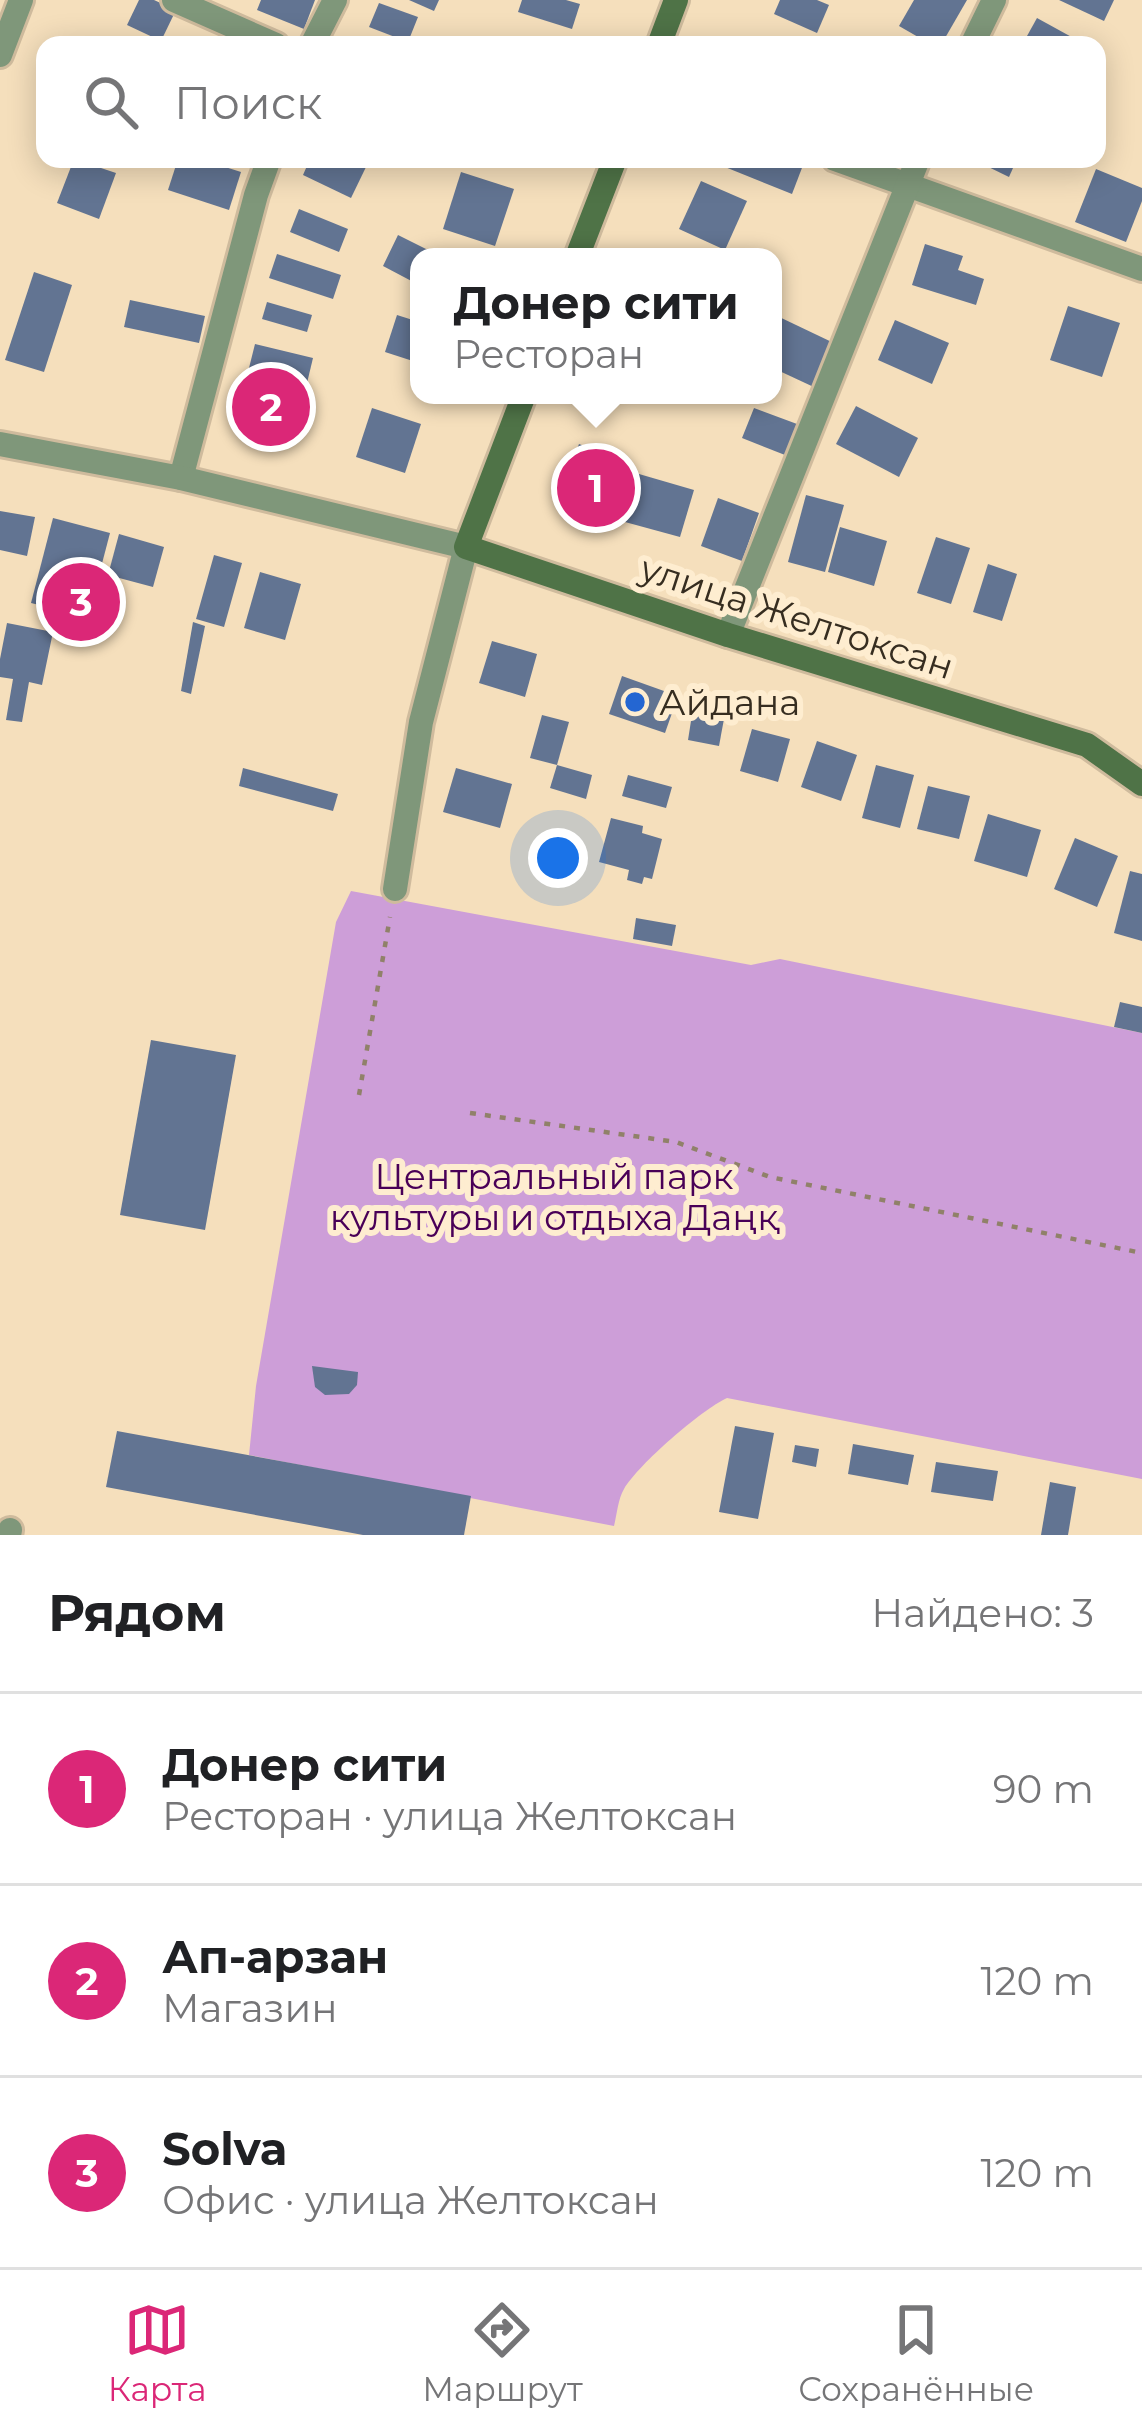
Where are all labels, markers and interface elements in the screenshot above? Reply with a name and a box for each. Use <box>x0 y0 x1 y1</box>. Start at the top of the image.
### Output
search box <box>36 36 1106 168</box>
icon: search <box>78 69 144 135</box>
text: Поиск <box>174 75 322 130</box>
popup <box>410 248 782 404</box>
text: Донер сити <box>453 275 739 330</box>
text: Ресторан <box>453 330 644 378</box>
pin: 2 <box>232 362 310 452</box>
pin: 1 <box>557 443 635 533</box>
street label: улица Желтоксан <box>634 545 959 688</box>
pin: 3 <box>42 557 120 647</box>
place label: Айдана <box>659 680 800 724</box>
marker: Айдана <box>622 689 648 715</box>
your location <box>528 828 588 888</box>
park label: Центральный парк культуры и отдыха Даңқ <box>330 1154 780 1239</box>
text: Рядом <box>48 1582 226 1644</box>
text: Найдено: 3 <box>871 1589 1094 1637</box>
text: Донер сити <box>162 1737 447 1792</box>
text: 1 <box>79 1765 95 1813</box>
text: 90 m <box>993 1765 1094 1813</box>
text: Ресторан · улица Желтоксан <box>162 1792 737 1840</box>
text: Ап-арзан <box>162 1929 388 1984</box>
text: 2 <box>75 1957 99 2005</box>
text: 120 m <box>980 1957 1094 2005</box>
text: Магазин <box>162 1984 338 2032</box>
text: Solva <box>162 2121 287 2176</box>
text: 3 <box>75 2149 99 2197</box>
text: 120 m <box>980 2149 1094 2197</box>
text: Офис · улица Желтоксан <box>162 2176 659 2224</box>
tab: Карта <box>108 2297 207 2409</box>
tab: Маршрут <box>422 2297 583 2409</box>
tab: Сохранённые <box>798 2297 1034 2409</box>

